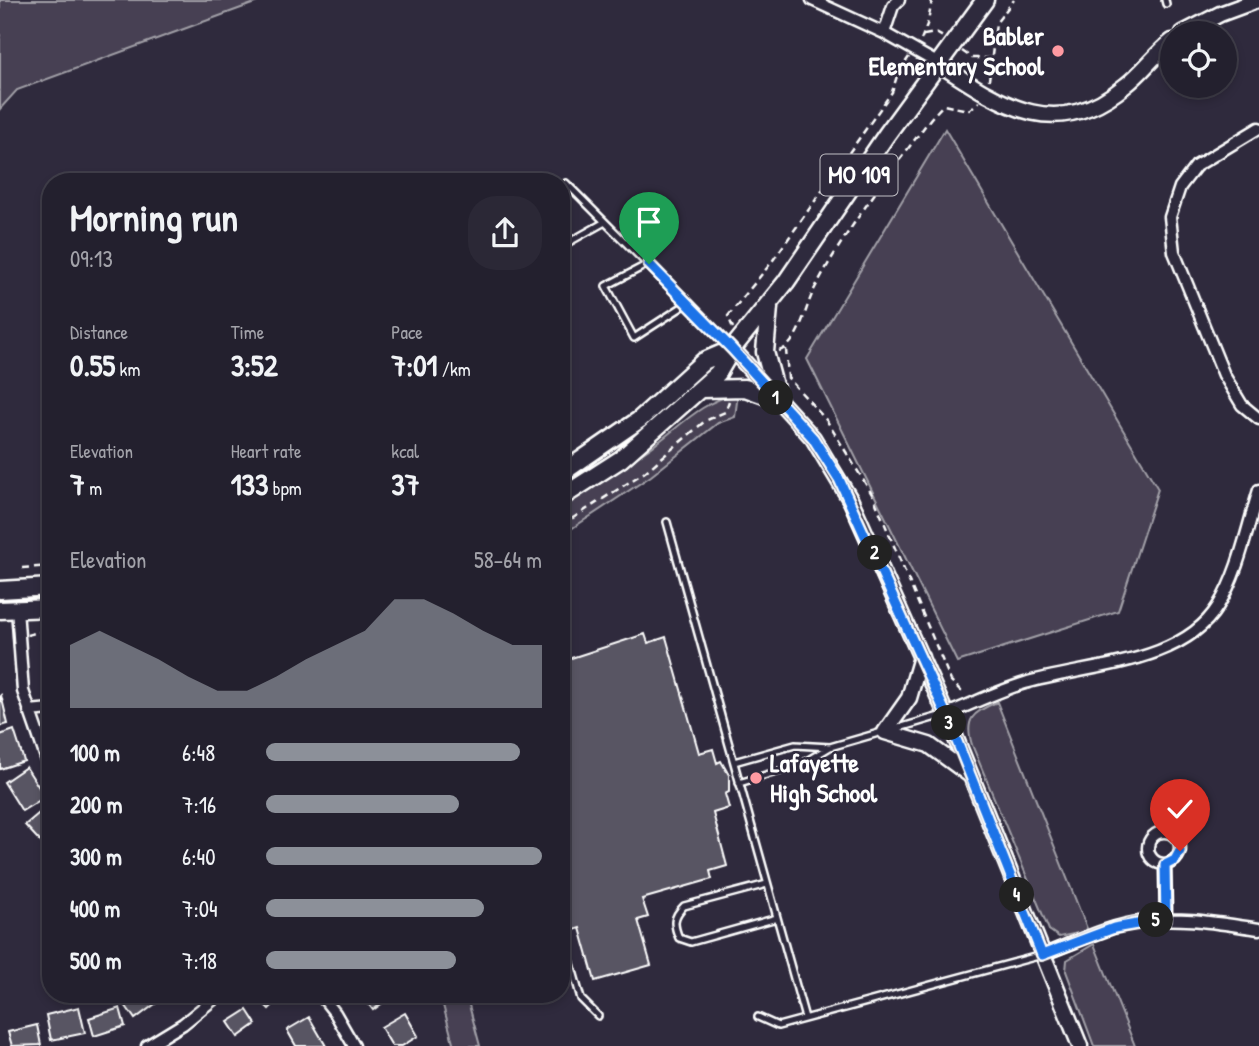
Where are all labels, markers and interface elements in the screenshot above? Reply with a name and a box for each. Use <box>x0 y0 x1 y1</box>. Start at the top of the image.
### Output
place label: Babler Elementary School <box>869 18 1045 84</box>
map controls <box>1160 21 1237 98</box>
button: locate <box>1160 21 1237 98</box>
marker: Babler Elementary School <box>1050 43 1066 59</box>
road number: MO 109 <box>820 154 898 196</box>
text: Morning run <box>70 191 238 243</box>
pin <box>619 192 679 264</box>
button: share <box>468 196 542 270</box>
icon: arrive <box>630 203 668 241</box>
text: 09:13 <box>70 243 113 274</box>
text: Distance <box>70 319 128 345</box>
text: Time <box>231 319 264 345</box>
text: Pace <box>391 319 423 345</box>
text: 0.55 <box>70 345 115 385</box>
text: 3:52 <box>231 345 278 385</box>
text: 7:01 <box>391 345 437 385</box>
text: km <box>115 356 140 382</box>
text: /km <box>437 356 471 382</box>
pin: 1 <box>758 380 794 416</box>
text: 1 <box>772 384 779 410</box>
text: Elevation <box>70 438 133 464</box>
text: Heart rate <box>231 438 302 464</box>
text: kcal <box>391 438 419 464</box>
text: 7 <box>70 464 85 504</box>
text: 133 <box>231 464 268 504</box>
text: 37 <box>391 464 420 504</box>
text: m <box>85 475 102 501</box>
text: bpm <box>268 475 302 501</box>
pin: 2 <box>858 536 892 570</box>
text: 2 <box>870 539 879 565</box>
text: Elevation <box>70 544 146 575</box>
text: 58–64 m <box>474 544 542 575</box>
pin: 3 <box>932 706 967 740</box>
text: 3 <box>944 709 953 735</box>
text: 100 m <box>70 737 120 768</box>
text: 6:48 <box>182 737 215 768</box>
place label: Lafayette High School <box>770 745 878 811</box>
marker: Lafayette High School <box>748 770 764 786</box>
pin <box>1150 779 1210 851</box>
text: 200 m <box>70 789 122 820</box>
text: 7:16 <box>182 789 216 820</box>
icon: check <box>1161 790 1199 828</box>
text: 300 m <box>70 841 122 872</box>
text: 6:40 <box>182 841 215 872</box>
pin: 4 <box>1000 878 1034 912</box>
text: 4 <box>1013 881 1020 907</box>
text: 400 m <box>70 893 120 924</box>
text: 7:04 <box>182 893 218 924</box>
pin: 5 <box>1138 902 1174 937</box>
text: 5 <box>1151 906 1160 932</box>
text: 500 m <box>70 945 121 976</box>
text: 7:18 <box>182 945 217 976</box>

